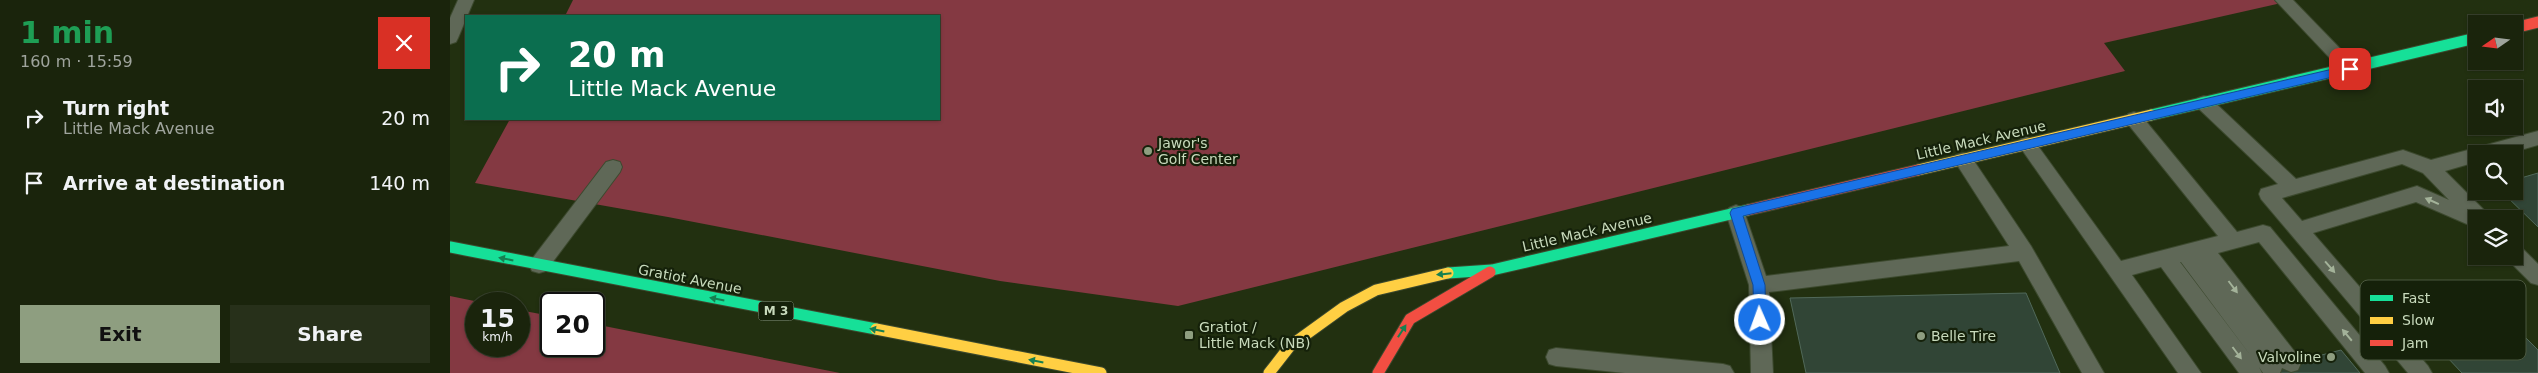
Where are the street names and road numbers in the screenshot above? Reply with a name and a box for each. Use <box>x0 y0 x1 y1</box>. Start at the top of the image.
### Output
street label: Little Mack Avenue <box>1915 117 2047 163</box>
street label: Little Mack Avenue <box>1521 209 1653 255</box>
street label: Gratiot Avenue <box>637 261 743 297</box>
road number: M 3 <box>758 302 794 321</box>

